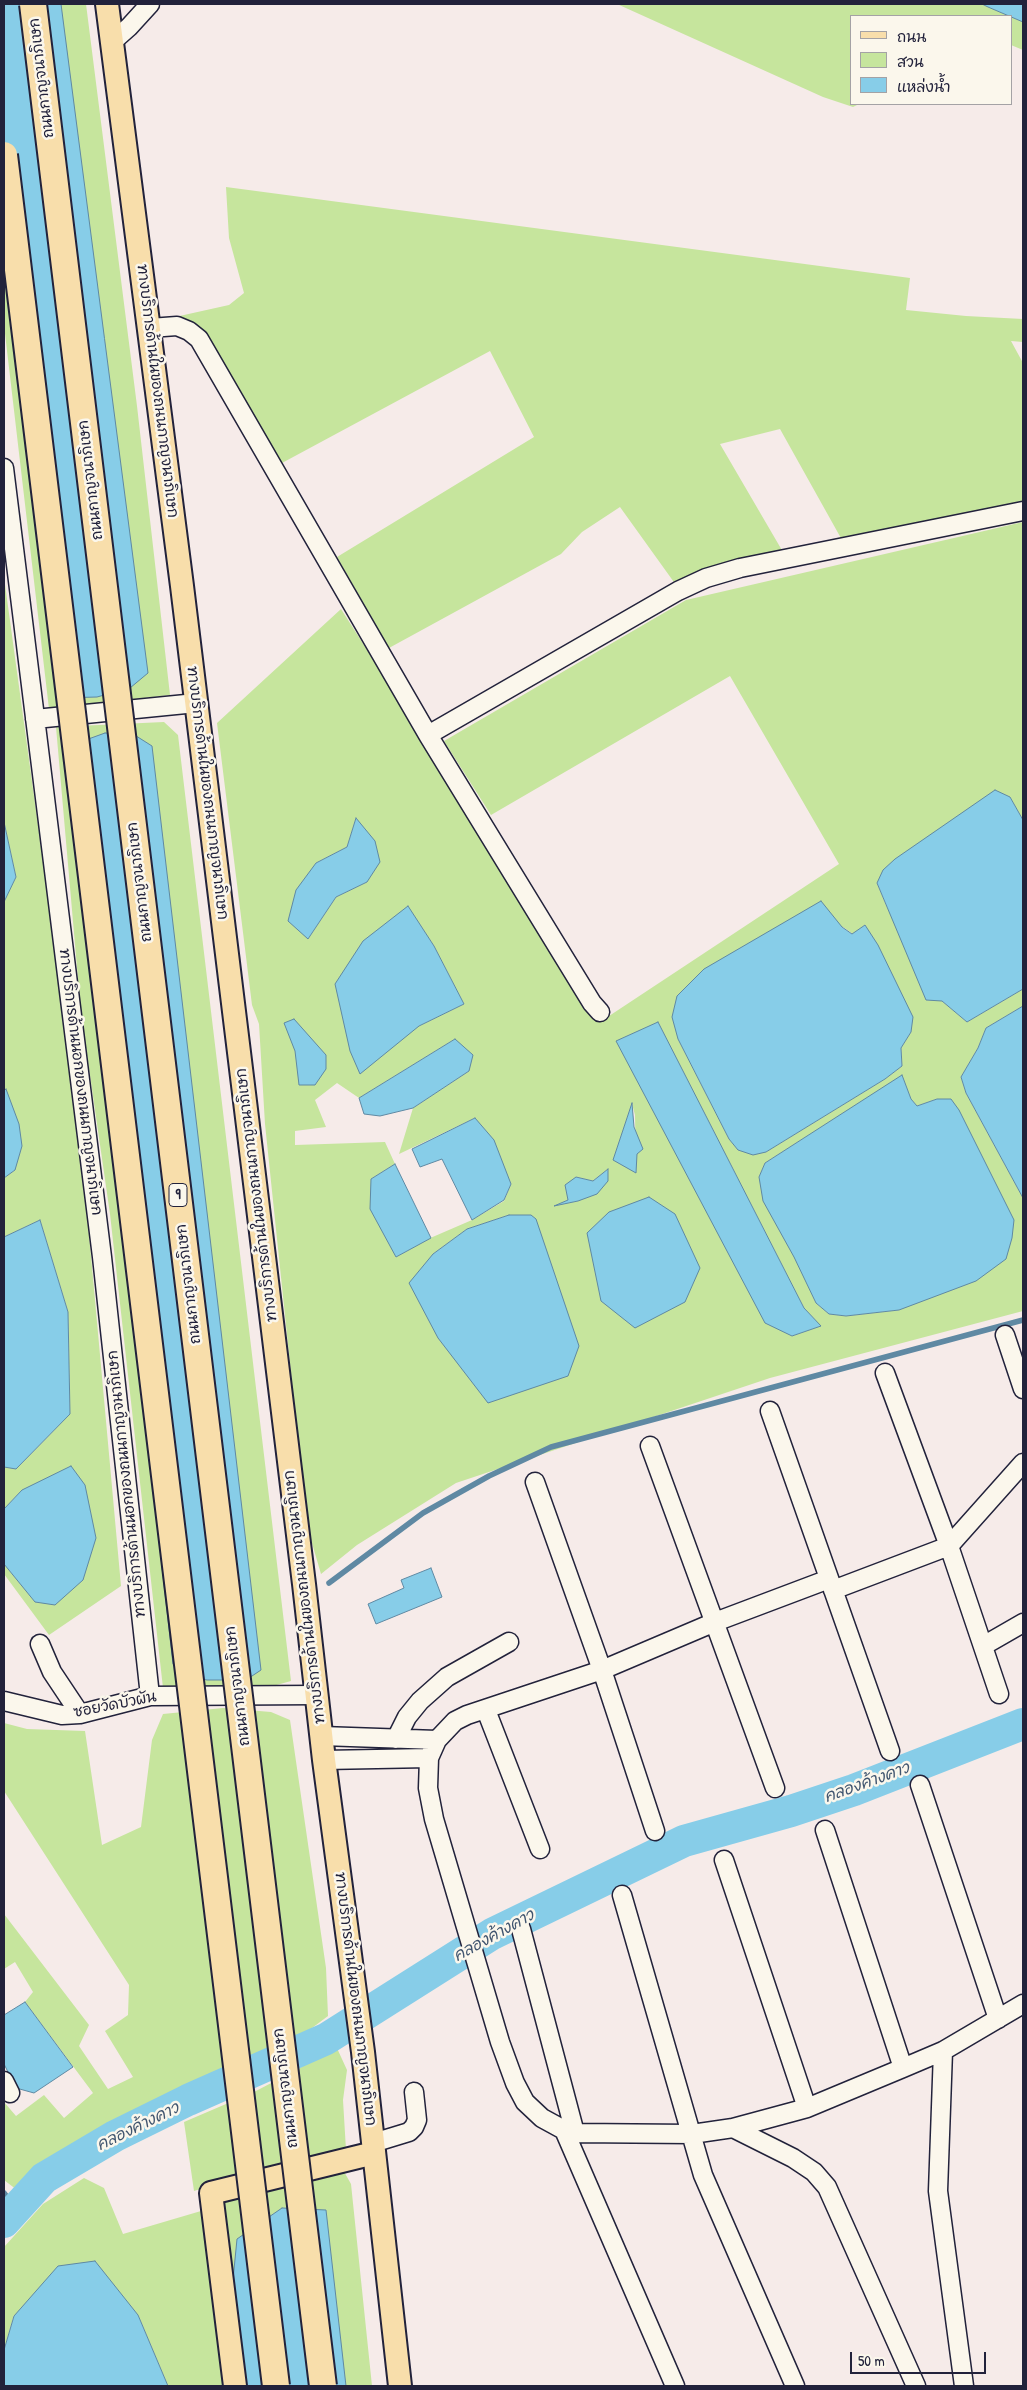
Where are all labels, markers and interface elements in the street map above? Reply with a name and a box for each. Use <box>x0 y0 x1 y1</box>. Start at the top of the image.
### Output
legend <box>850 15 1012 105</box>
street label: ถนนกาญจนาภิเษก <box>26 17 58 139</box>
text: ถนน <box>897 26 926 47</box>
text: สวน <box>897 51 924 72</box>
text: แหล่งน้ำ <box>897 76 951 97</box>
street label: ทางบริการด้านในของถนนกาญจนาภิเษก <box>132 263 182 519</box>
street label: ถนนกาญจนาภิเษก <box>75 419 107 541</box>
street label: ทางบริการด้านในของถนนกาญจนาภิเษก <box>182 665 232 921</box>
street label: ถนนกาญจนาภิเษก <box>124 821 156 943</box>
street label: ทางบริการด้านนอกของถนนกาญจนาภิเษก <box>55 947 105 1217</box>
street label: ทางบริการด้านในของถนนกาญจนาภิเษก <box>232 1067 282 1323</box>
road number: 9 <box>169 1184 187 1206</box>
street label: ถนนกาญจนาภิเษก <box>173 1223 205 1345</box>
street label: ทางบริการด้านนอกของถนนกาญจนาภิเษก <box>104 1349 150 1619</box>
street label: ทางบริการด้านในของถนนกาญจนาภิเษก <box>280 1469 330 1725</box>
street label: ถนนกาญจนาภิเษก <box>222 1625 254 1747</box>
street label: ซอยวัดบัวผัน <box>72 1688 158 1722</box>
water label: คลองค้างคาว <box>822 1759 912 1807</box>
street label: ทางบริการด้านในของถนนกาญจนาภิเษก <box>330 1871 380 2127</box>
water label: คลองค้างคาว <box>450 1906 538 1966</box>
street label: ถนนกาญจนาภิเษก <box>270 2027 302 2149</box>
water label: คลองค้างคาว <box>94 2099 182 2155</box>
scale bar <box>852 2342 988 2374</box>
text: 50 m <box>858 2350 885 2371</box>

